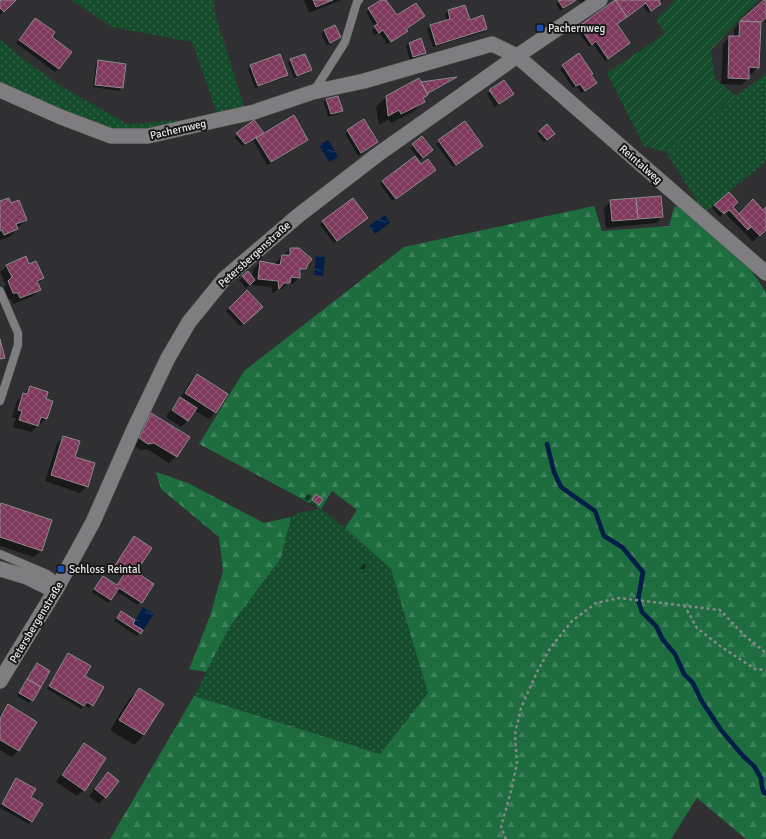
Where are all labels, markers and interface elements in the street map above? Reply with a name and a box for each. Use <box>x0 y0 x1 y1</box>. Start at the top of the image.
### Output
place label: Pachernweg <box>548 22 605 35</box>
marker: Pachernweg <box>535 23 545 33</box>
street label: Pachernweg <box>149 117 208 142</box>
street label: Reintalweg <box>617 142 665 187</box>
street label: Petersbergenstraße <box>216 219 293 290</box>
place label: Schloss Reintal <box>69 563 141 576</box>
marker: Schloss Reintal <box>56 564 66 574</box>
street label: Petersbergenstraße <box>7 579 66 665</box>

